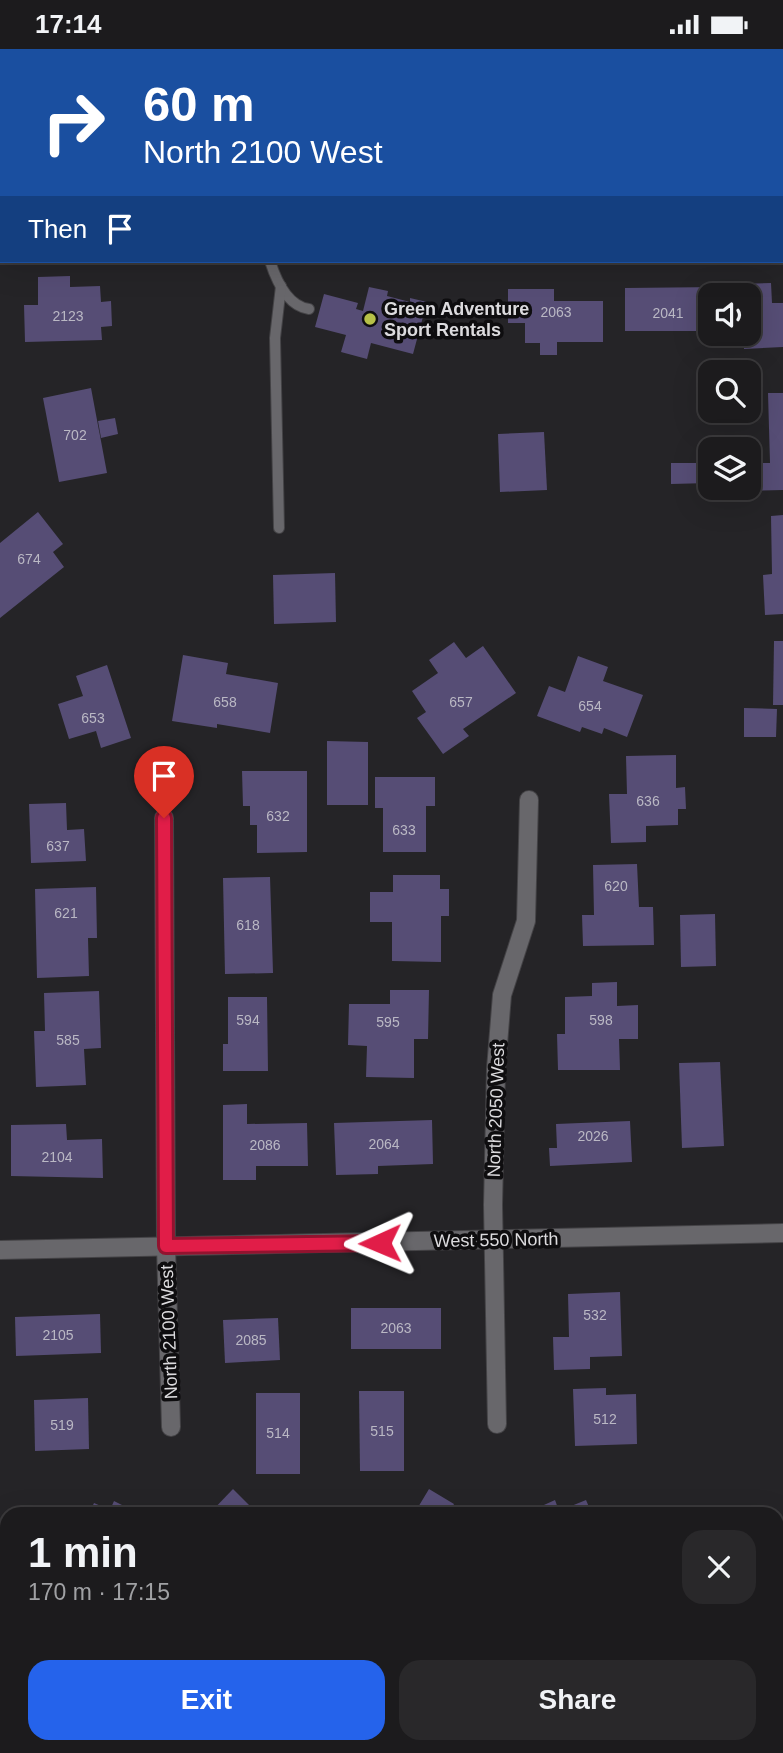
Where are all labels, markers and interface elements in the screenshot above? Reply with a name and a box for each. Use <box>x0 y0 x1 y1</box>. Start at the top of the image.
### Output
text: 17:14 <box>35 9 102 39</box>
icon: right <box>28 77 119 168</box>
text: 60 m <box>143 77 255 131</box>
text: North 2100 West <box>143 134 383 170</box>
icon: arrive <box>101 210 139 248</box>
text: Then <box>28 214 87 244</box>
map controls <box>698 283 761 500</box>
button: sound <box>698 283 761 346</box>
place label: Green Adventure Sport Rentals <box>384 299 529 340</box>
house number: 2063 <box>540 304 572 320</box>
house number: 2041 <box>652 305 684 321</box>
house number: 2123 <box>52 308 84 324</box>
marker: Green Adventure Sport Rentals <box>362 311 378 327</box>
button: search <box>698 360 761 423</box>
house number: 702 <box>63 427 87 443</box>
button: layers <box>698 437 761 500</box>
house number: 674 <box>17 551 41 567</box>
house number: 658 <box>213 694 237 710</box>
house number: 657 <box>449 694 473 710</box>
house number: 654 <box>578 698 602 714</box>
house number: 653 <box>81 710 105 726</box>
pin <box>134 746 194 818</box>
icon: arrive <box>145 757 183 795</box>
house number: 636 <box>636 793 660 809</box>
house number: 632 <box>266 808 290 824</box>
house number: 633 <box>392 822 416 838</box>
house number: 637 <box>46 838 70 854</box>
house number: 620 <box>604 878 628 894</box>
house number: 621 <box>54 905 78 921</box>
house number: 618 <box>236 917 260 933</box>
house number: 594 <box>236 1012 260 1028</box>
house number: 598 <box>589 1012 613 1028</box>
house number: 595 <box>376 1014 400 1030</box>
house number: 585 <box>56 1032 80 1048</box>
street label: North 2050 West <box>484 1042 508 1178</box>
house number: 2026 <box>577 1128 609 1144</box>
house number: 2064 <box>368 1136 400 1152</box>
house number: 2086 <box>249 1137 281 1153</box>
house number: 2104 <box>41 1149 73 1165</box>
position arrow <box>343 1206 417 1280</box>
street label: West 550 North <box>433 1229 559 1251</box>
street label: North 2100 West <box>157 1264 181 1400</box>
house number: 532 <box>583 1307 607 1323</box>
house number: 2063 <box>380 1320 412 1336</box>
house number: 2105 <box>42 1327 74 1343</box>
house number: 2085 <box>235 1332 267 1348</box>
house number: 512 <box>593 1411 617 1427</box>
house number: 519 <box>50 1417 74 1433</box>
house number: 515 <box>370 1423 394 1439</box>
house number: 514 <box>266 1425 290 1441</box>
text: 1 min <box>28 1529 138 1576</box>
button: close <box>682 1530 756 1604</box>
text: 170 m · 17:15 <box>28 1579 170 1605</box>
button: Exit <box>28 1660 385 1740</box>
button: Share <box>399 1660 756 1740</box>

